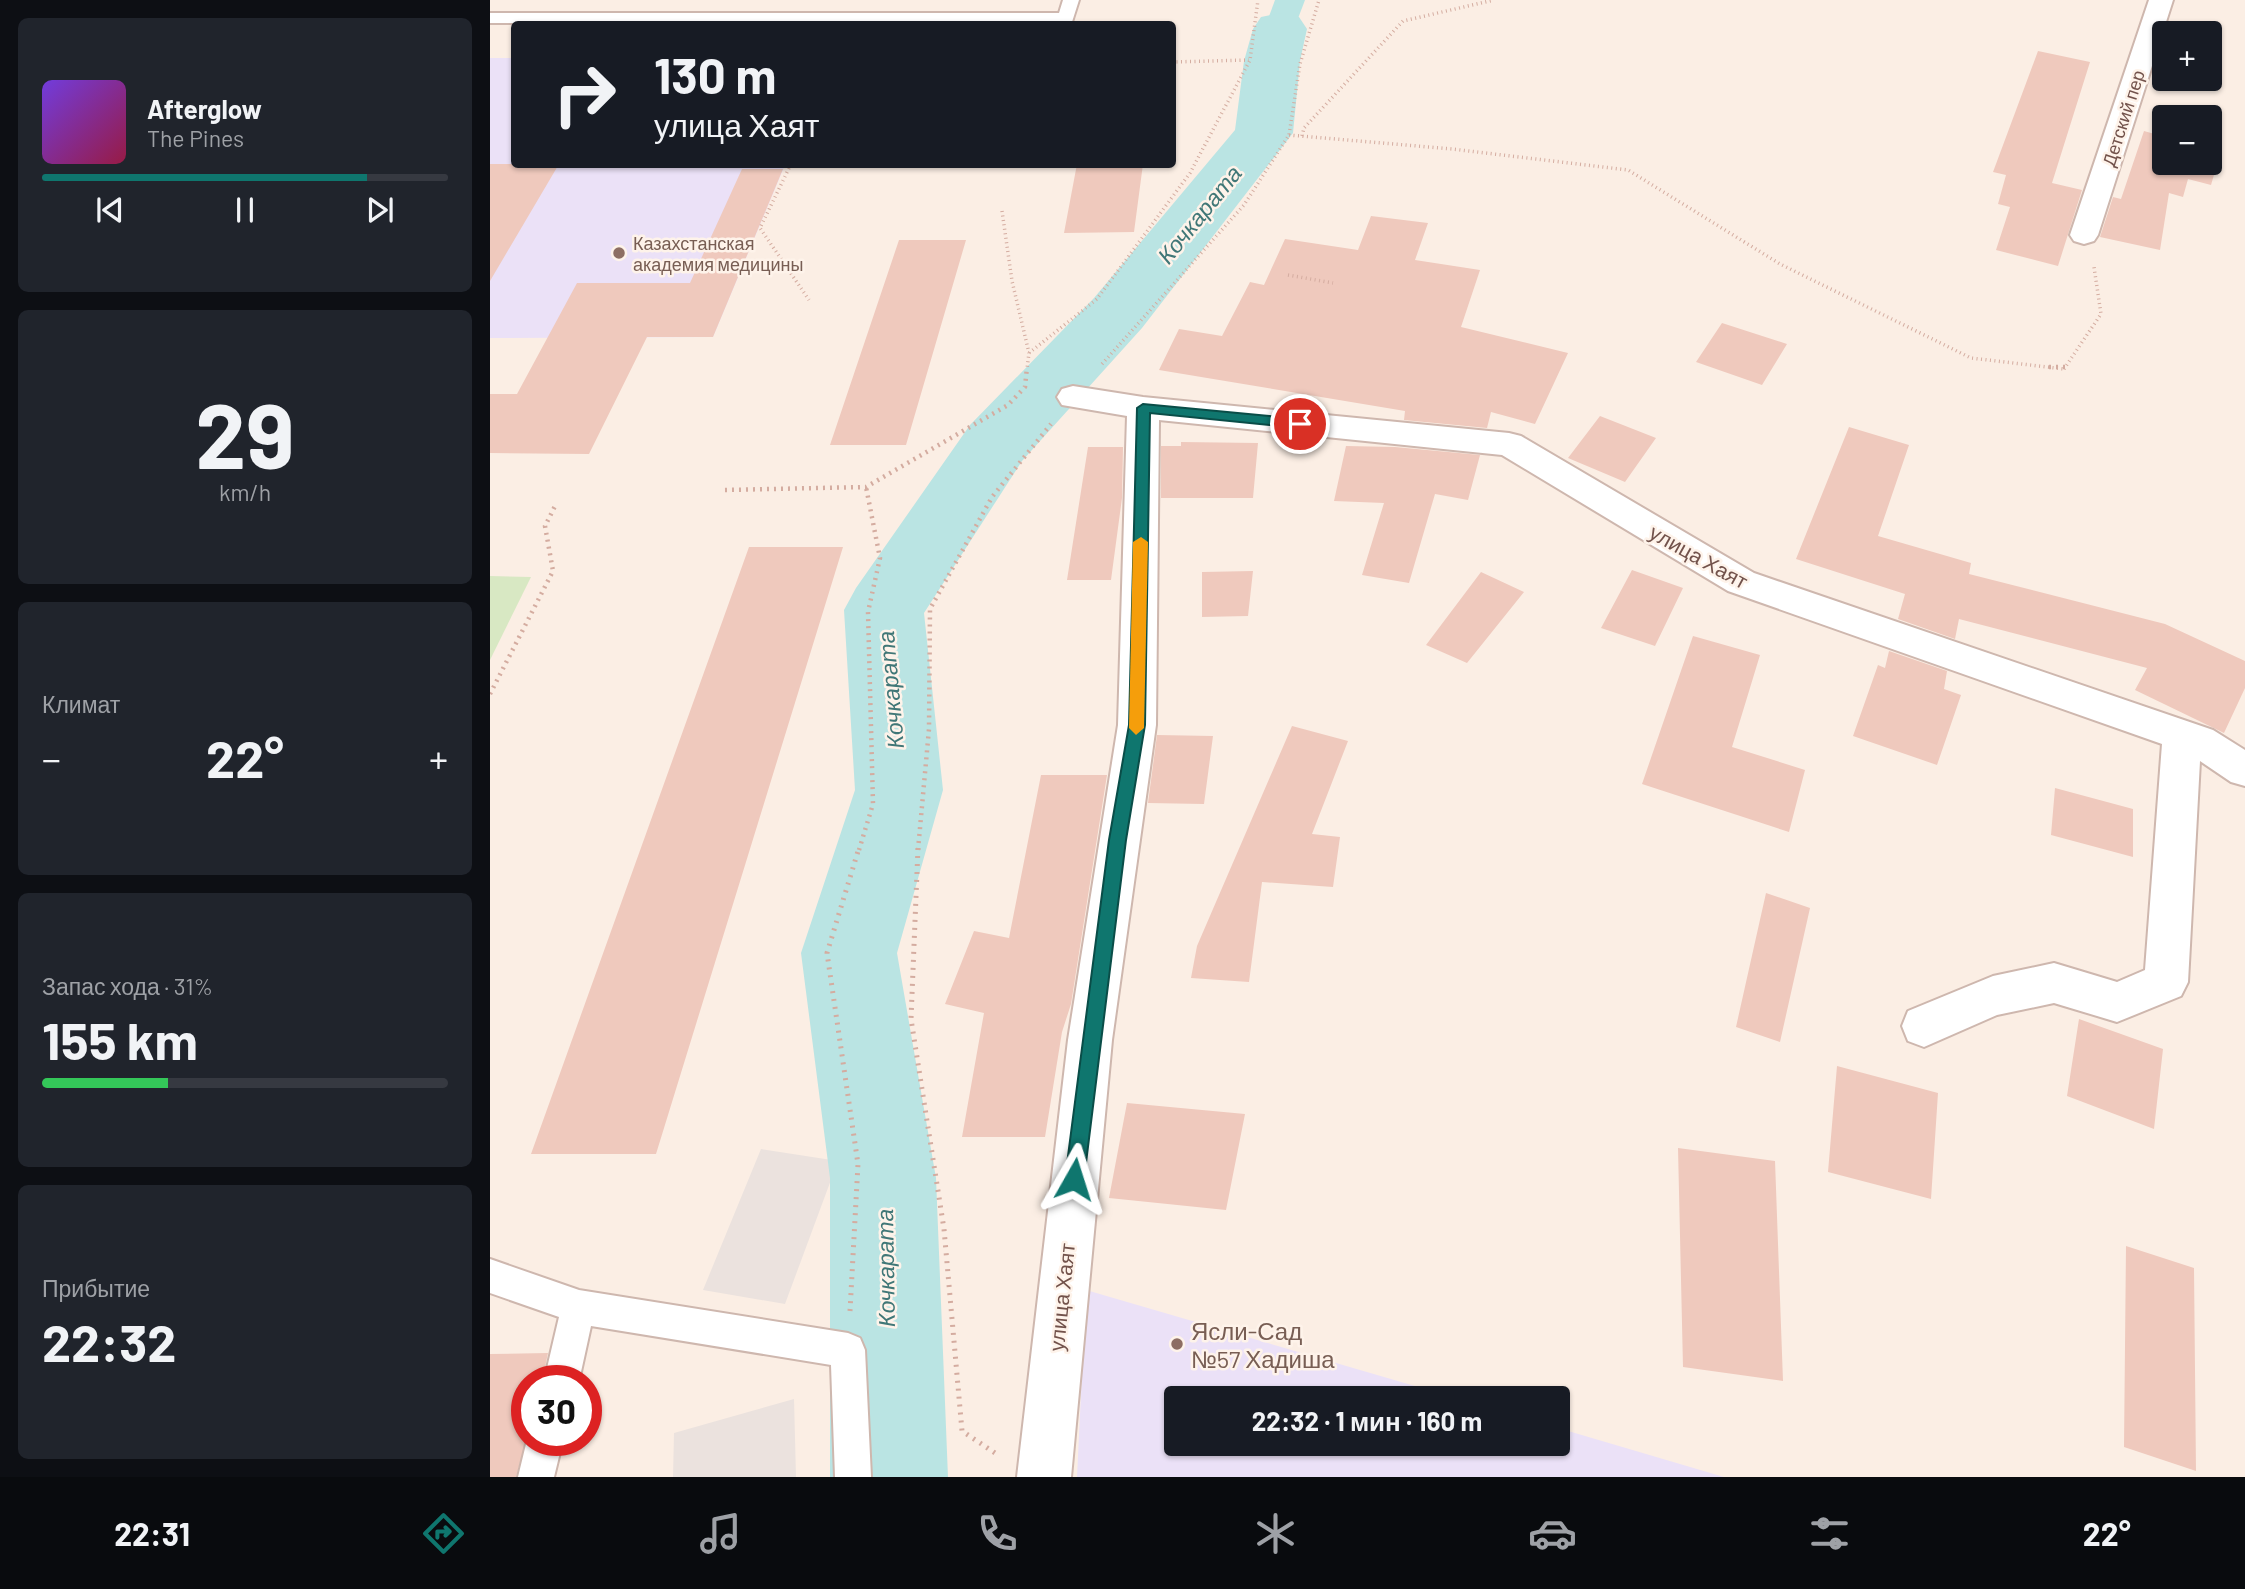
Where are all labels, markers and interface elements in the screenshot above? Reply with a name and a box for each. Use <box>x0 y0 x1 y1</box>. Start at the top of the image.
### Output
map controls <box>2152 21 2222 175</box>
button: + <box>2152 21 2222 91</box>
text: 130 m <box>654 45 776 104</box>
icon: right <box>539 49 630 140</box>
street label: Детский пер <box>2097 67 2149 169</box>
text: Afterglow <box>147 93 262 124</box>
text: улица Хаят <box>654 105 820 143</box>
button: − <box>2152 105 2222 175</box>
text: The Pines <box>147 124 244 152</box>
water label: Кочкарата <box>1151 159 1247 269</box>
icon: previous <box>91 191 129 229</box>
icon: pause <box>226 191 264 229</box>
icon: next <box>361 191 399 229</box>
place label: Казахстанская академия медицины <box>633 232 803 275</box>
marker: Казахстанская академия медицины <box>611 245 627 261</box>
text: 29 <box>195 378 295 487</box>
pin <box>1270 394 1330 454</box>
icon: arrive <box>1281 405 1319 443</box>
text: km/h <box>219 478 271 506</box>
street label: улица Хаят <box>1645 519 1753 593</box>
water label: Кочкарата <box>871 630 909 750</box>
text: Климат <box>42 690 120 718</box>
text: 22° <box>206 726 284 788</box>
text: − <box>42 735 61 781</box>
text: + <box>429 735 448 781</box>
text: Запас хода · 31% <box>42 972 213 1000</box>
text: 155 km <box>42 1008 198 1070</box>
position arrow <box>1037 1142 1111 1216</box>
water label: Кочкарата <box>870 1209 900 1327</box>
street label: улица Хаят <box>1043 1241 1079 1352</box>
text: Прибытие <box>42 1274 150 1302</box>
text: 22:32 <box>42 1310 176 1372</box>
place label: Ясли-Сад №57 Хадиша <box>1191 1316 1335 1373</box>
marker: Ясли-Сад №57 Хадиша <box>1169 1336 1185 1352</box>
speed limit sign: 30 <box>511 1365 602 1456</box>
text: 22:32 · 1 мин · 160 m <box>1252 1405 1482 1436</box>
icon: directions <box>419 1509 468 1558</box>
icon: music <box>696 1509 745 1558</box>
icon: phone <box>973 1509 1022 1558</box>
icon: climate <box>1251 1509 1300 1558</box>
icon: car <box>1528 1509 1577 1558</box>
icon: filters <box>1805 1509 1854 1558</box>
text: 22:31 <box>114 1514 190 1552</box>
text: 22° <box>2083 1514 2131 1552</box>

